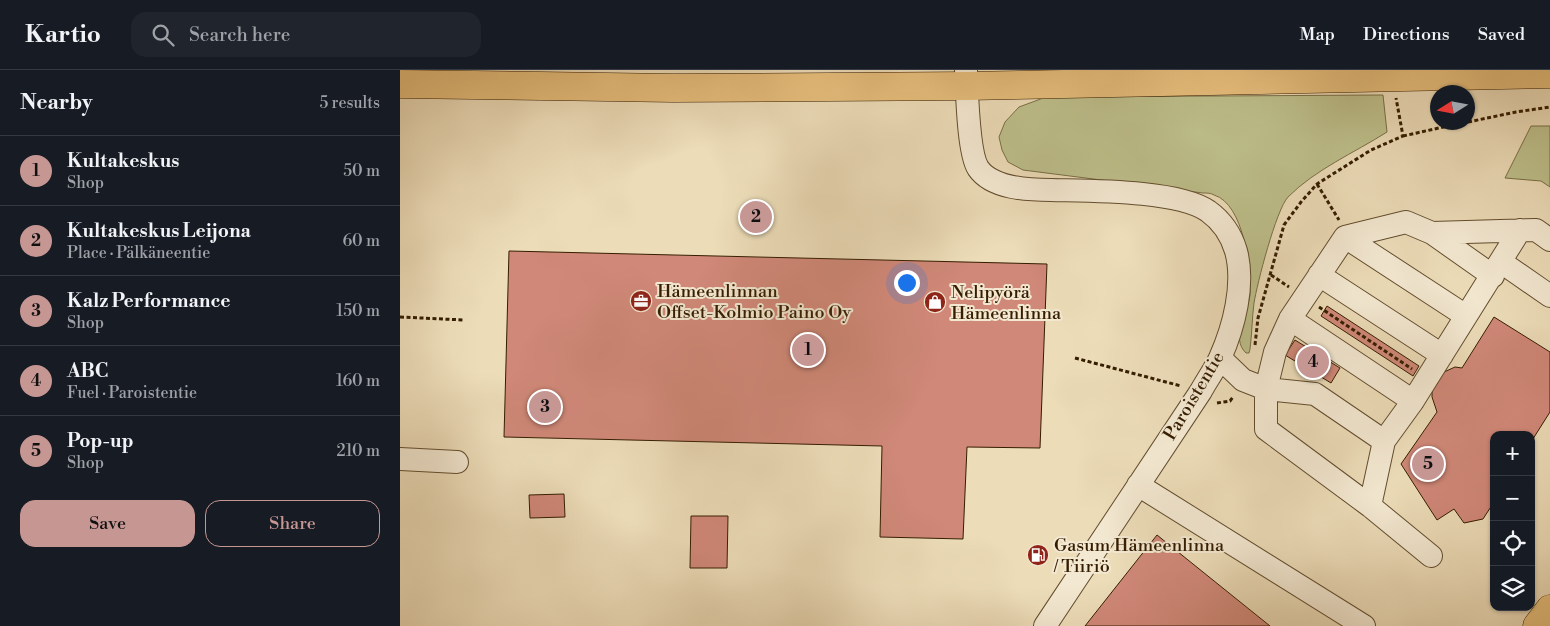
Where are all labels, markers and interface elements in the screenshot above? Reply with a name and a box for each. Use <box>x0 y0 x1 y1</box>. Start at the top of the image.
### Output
search box <box>131 12 481 57</box>
text: Kartio <box>25 20 101 50</box>
icon: search <box>149 21 177 49</box>
text: Search here <box>189 23 290 47</box>
text: Map <box>1299 23 1335 46</box>
text: Directions <box>1363 23 1450 46</box>
text: Saved <box>1478 23 1525 46</box>
north arrow <box>1430 85 1475 130</box>
text: Nearby <box>20 90 93 116</box>
text: 5 results <box>319 93 380 113</box>
text: Kultakeskus <box>67 149 179 173</box>
text: 1 <box>32 161 40 181</box>
text: 50 m <box>343 161 380 181</box>
text: Shop <box>67 173 104 193</box>
pin: 2 <box>740 198 772 236</box>
text: Kultakeskus Leijona <box>67 219 251 243</box>
text: 2 <box>31 231 41 251</box>
text: 60 m <box>342 231 380 251</box>
text: Place · Pälkäneentie <box>67 243 210 263</box>
your location <box>894 270 920 296</box>
place label: Hämeenlinnan Offset-Kolmio Paino Oy <box>657 280 851 324</box>
place label: Nelipyörä Hämeenlinna <box>951 281 1062 325</box>
text: Kalz Performance <box>67 289 231 313</box>
office icon: Hämeenlinnan Offset-Kolmio Paino Oy <box>629 289 653 313</box>
shop icon: Nelipyörä Hämeenlinna <box>923 290 947 314</box>
text: 3 <box>31 301 41 321</box>
text: 150 m <box>336 301 380 321</box>
text: Shop <box>67 313 104 333</box>
pin: 1 <box>792 331 824 369</box>
pin: 4 <box>1297 343 1329 381</box>
street label: Paroistentie <box>1158 347 1230 445</box>
text: ABC <box>67 359 108 383</box>
text: 4 <box>31 371 41 391</box>
text: 160 m <box>336 371 380 391</box>
text: Fuel · Paroistentie <box>67 383 197 403</box>
pin: 3 <box>529 388 561 426</box>
text: Pop-up <box>67 429 134 453</box>
map controls <box>1490 431 1535 611</box>
button: + <box>1490 431 1535 476</box>
text: 5 <box>31 441 41 461</box>
text: 210 m <box>336 441 380 461</box>
pin: 5 <box>1412 445 1444 483</box>
text: Shop <box>67 453 104 473</box>
button: − <box>1490 476 1535 521</box>
button: Save <box>20 500 195 547</box>
button: Share <box>205 500 380 547</box>
button: locate <box>1490 521 1535 566</box>
place label: Gasum Hämeenlinna / Tiiriö <box>1053 534 1225 578</box>
fuel station icon: Gasum Hämeenlinna / Tiiriö <box>1026 543 1050 567</box>
button: layers <box>1490 566 1535 611</box>

